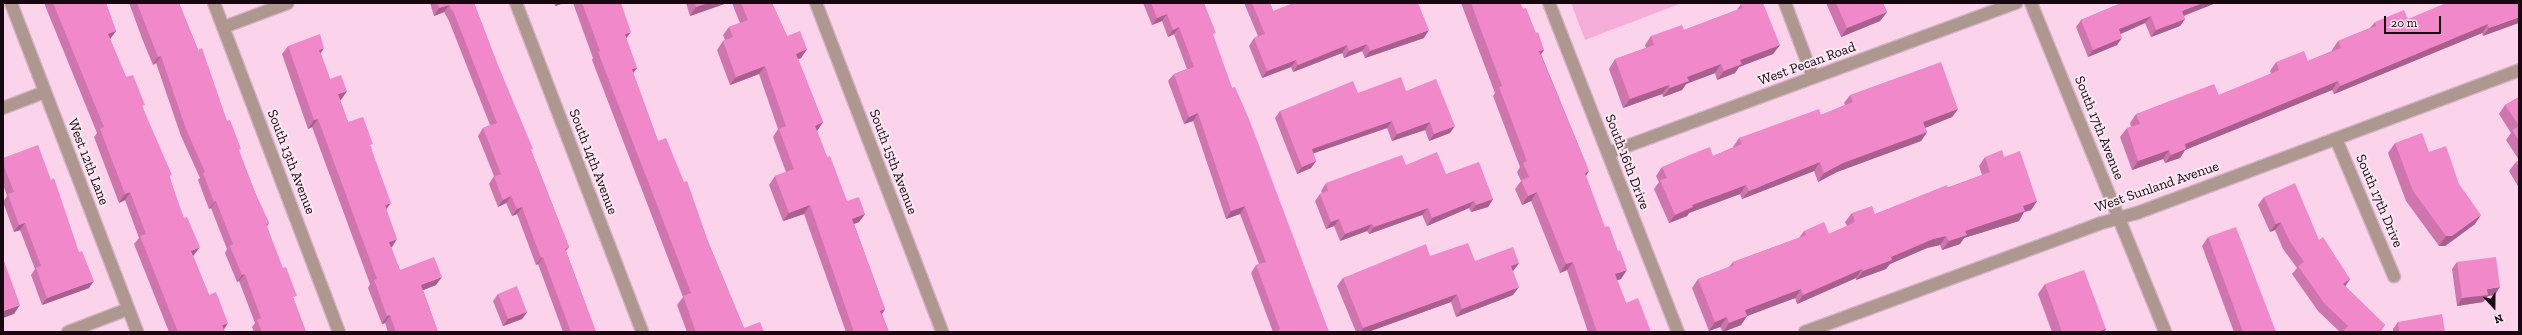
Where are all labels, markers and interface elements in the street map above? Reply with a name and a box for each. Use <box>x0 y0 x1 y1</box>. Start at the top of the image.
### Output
scale bar <box>2386 8 2443 34</box>
text: 20 m <box>2391 16 2417 30</box>
street label: West Pecan Road <box>1756 39 1858 89</box>
street label: South 17th Avenue <box>2070 73 2128 183</box>
street label: South 13th Avenue <box>263 107 319 217</box>
street label: South 14th Avenue <box>565 107 621 217</box>
street label: South 15th Avenue <box>865 107 921 217</box>
street label: South 16th Drive <box>1601 112 1653 212</box>
street label: West 12th Lane <box>64 116 112 208</box>
street label: South 17th Drive <box>2352 152 2406 250</box>
street label: West Sunland Avenue <box>2093 158 2221 216</box>
north arrow <box>2474 287 2514 327</box>
text: N <box>2492 311 2505 326</box>

